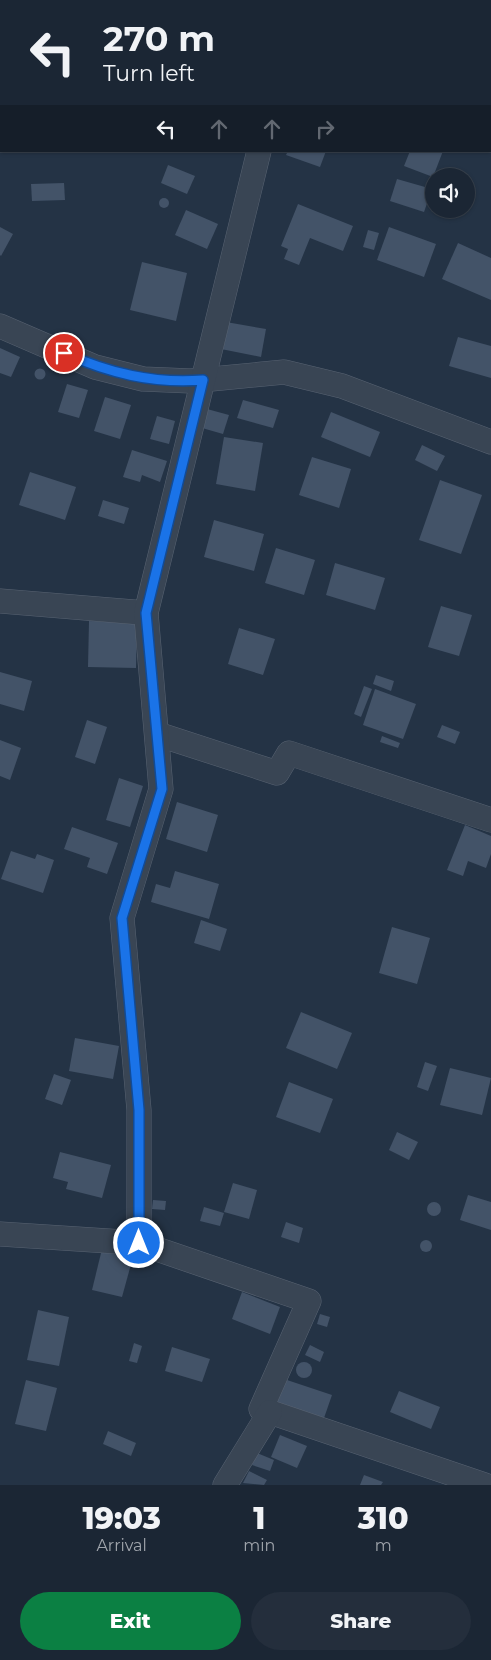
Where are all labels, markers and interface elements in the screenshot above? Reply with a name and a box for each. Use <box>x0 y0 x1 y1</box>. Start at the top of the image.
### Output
text: 270 m <box>103 17 215 60</box>
icon: left <box>20 20 85 85</box>
text: Turn left <box>103 60 195 87</box>
icon: left <box>152 115 180 143</box>
icon: ahead <box>205 115 233 143</box>
icon: ahead <box>258 115 286 143</box>
icon: right <box>311 115 339 143</box>
map controls <box>425 168 475 218</box>
button: sound <box>425 168 475 218</box>
pin <box>43 332 85 374</box>
icon: arrive <box>50 339 78 367</box>
position arrow <box>112 1216 164 1268</box>
text: 19:03 <box>82 1500 161 1537</box>
text: 1 <box>253 1500 265 1537</box>
text: 310 <box>358 1500 409 1537</box>
text: Arrival <box>96 1536 147 1555</box>
text: min <box>243 1536 275 1555</box>
text: m <box>375 1536 392 1555</box>
button: Exit <box>20 1592 241 1650</box>
button: Share <box>251 1592 471 1650</box>

